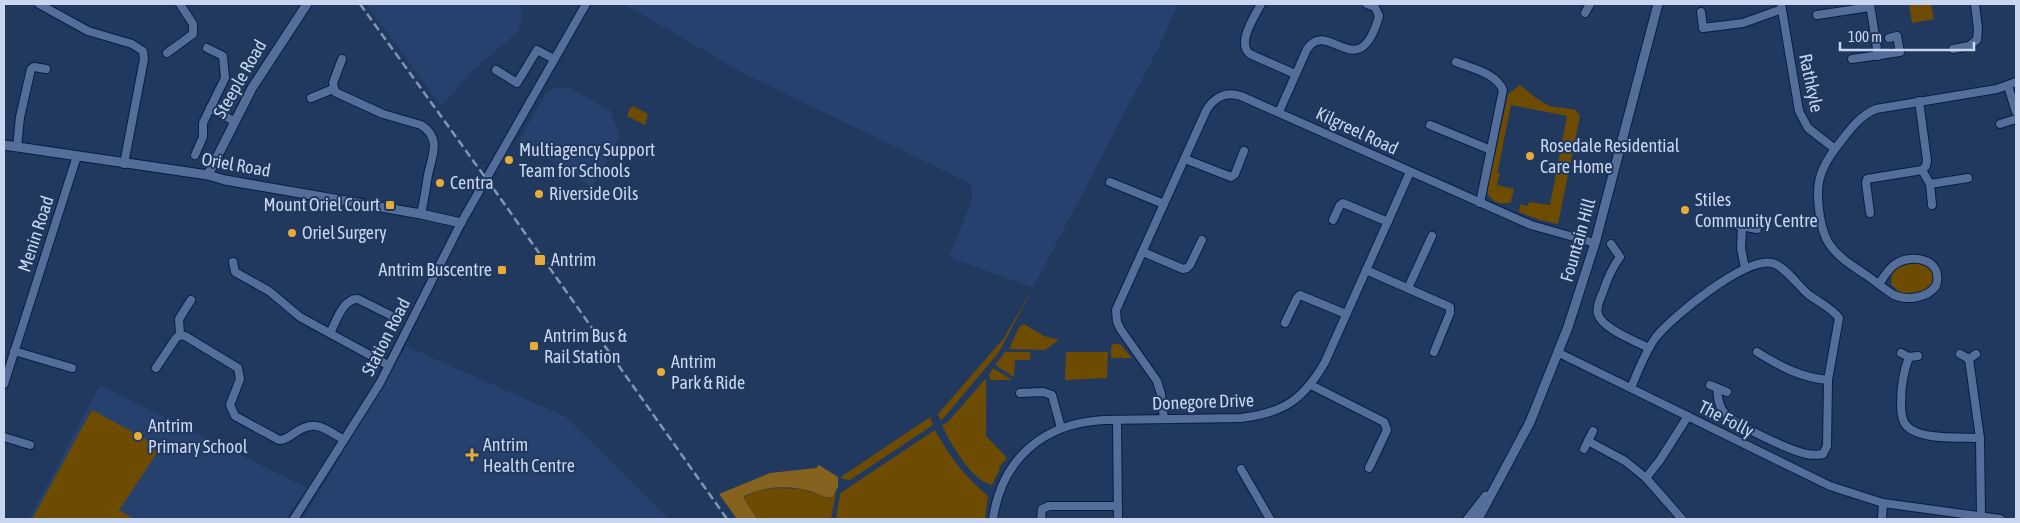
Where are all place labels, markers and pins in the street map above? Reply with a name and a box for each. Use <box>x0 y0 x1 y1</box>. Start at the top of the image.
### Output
place label: Rosedale Residential Care Home <box>1540 135 1680 177</box>
place label: Multiagency Support Team for Schools <box>519 139 655 181</box>
marker: Rosedale Residential Care Home <box>1524 150 1536 162</box>
marker: Multiagency Support Team for Schools <box>503 154 515 166</box>
place label: Centra <box>450 172 494 193</box>
marker: Centra <box>434 177 446 189</box>
place label: Riverside Oils <box>549 183 638 204</box>
marker: Riverside Oils <box>533 188 545 200</box>
place label: Stiles Community Centre <box>1695 189 1818 231</box>
place label: Mount Oriel Court <box>263 194 380 215</box>
marker: Mount Oriel Court <box>384 199 396 211</box>
marker: Stiles Community Centre <box>1679 204 1691 216</box>
place label: Oriel Surgery <box>302 222 387 243</box>
marker: Oriel Surgery <box>286 227 298 239</box>
place label: Antrim <box>551 249 596 270</box>
marker: Antrim <box>533 253 547 267</box>
place label: Antrim Buscentre <box>379 259 492 280</box>
marker: Antrim Buscentre <box>496 264 508 276</box>
place label: Antrim Bus & Rail Station <box>544 325 628 367</box>
marker: Antrim Bus & Rail Station <box>528 340 540 352</box>
place label: Antrim Park & Ride <box>671 351 745 393</box>
marker: Antrim Park & Ride <box>655 366 667 378</box>
place label: Antrim Primary School <box>148 415 248 457</box>
marker: Antrim Primary School <box>132 430 144 442</box>
place label: Antrim Health Centre <box>483 434 575 476</box>
marker: Antrim Health Centre <box>465 448 479 462</box>

